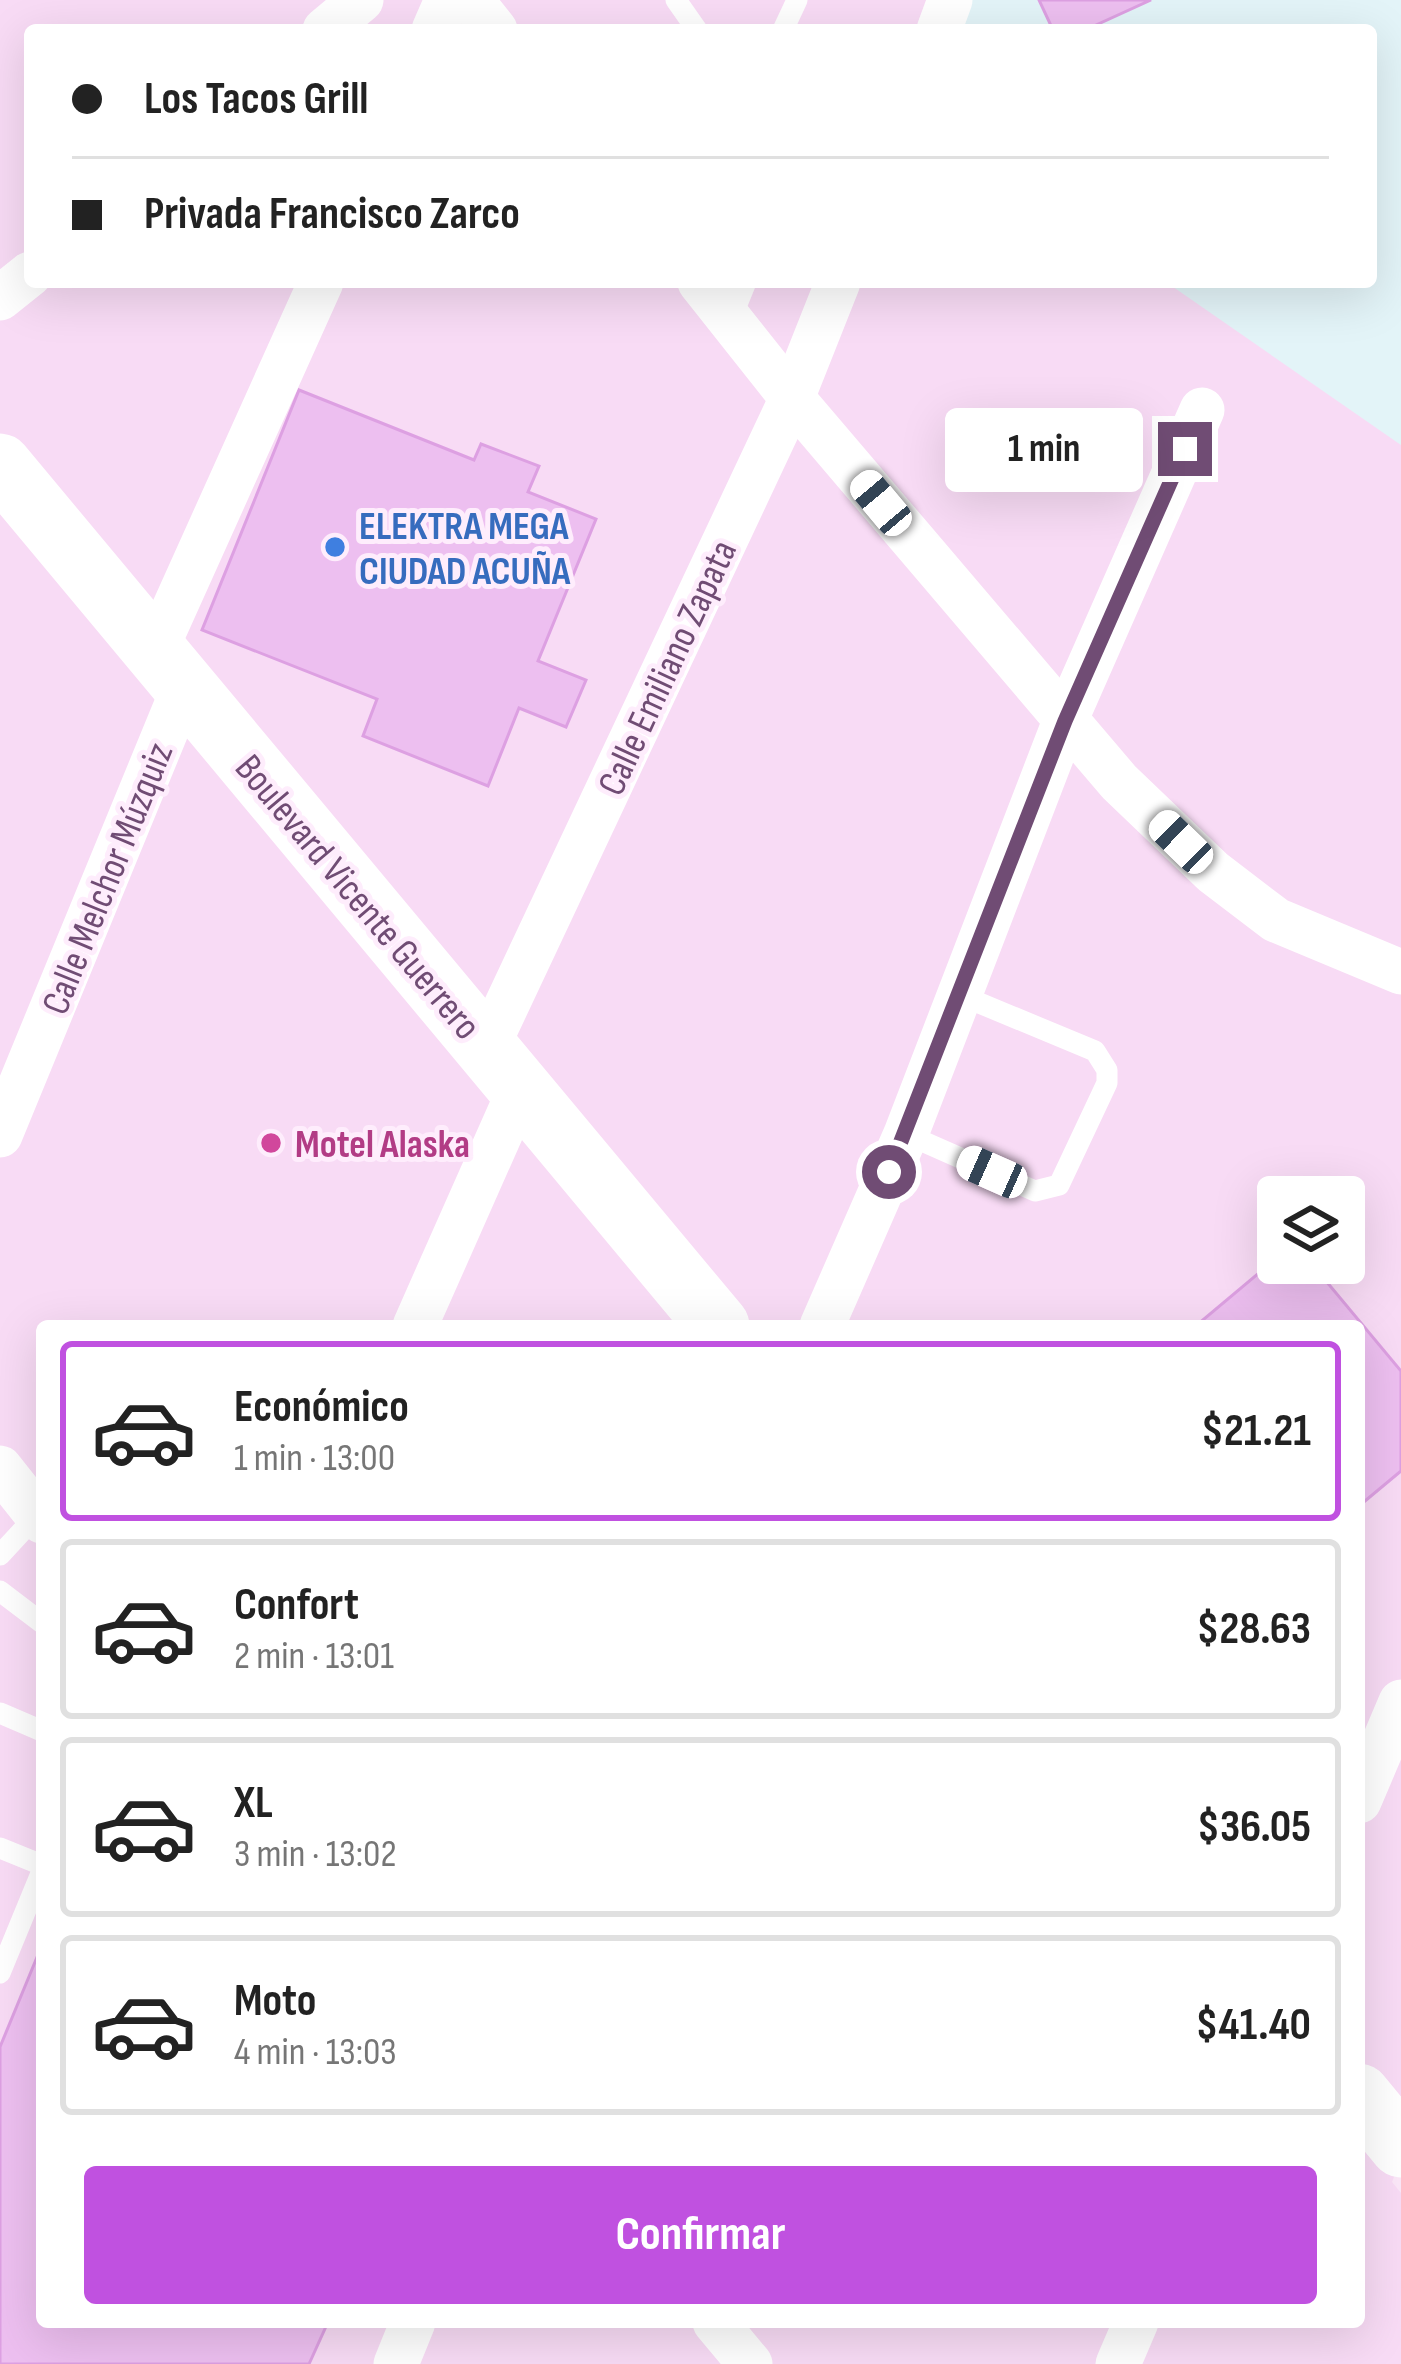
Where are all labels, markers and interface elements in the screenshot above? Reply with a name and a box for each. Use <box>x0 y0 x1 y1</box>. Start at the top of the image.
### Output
text: Los Tacos Grill <box>144 72 368 127</box>
text: Privada Francisco Zarco <box>144 187 520 242</box>
callout: 1 min <box>945 407 1143 491</box>
route end <box>1158 422 1212 476</box>
text: 1 min <box>1008 426 1080 473</box>
car <box>844 464 918 542</box>
place label: ELEKTRA MEGA CIUDAD ACUÑA <box>359 504 571 596</box>
street label: Calle Emiliano Zapata <box>589 533 748 803</box>
marker: ELEKTRA MEGA CIUDAD ACUÑA <box>322 534 348 560</box>
street label: Calle Melchor Múzquiz <box>33 736 184 1021</box>
street label: Boulevard Vicente Guerrero <box>224 746 490 1049</box>
car <box>1143 804 1219 880</box>
place label: Motel Alaska <box>295 1122 470 1169</box>
marker: Motel Alaska <box>258 1130 284 1156</box>
car <box>952 1141 1032 1203</box>
route start <box>862 1145 916 1199</box>
map controls <box>1257 1176 1365 1284</box>
button: layers <box>1257 1176 1365 1284</box>
icon: car <box>90 1377 198 1485</box>
text: Económico <box>234 1380 409 1435</box>
text: $21.21 <box>1201 1404 1311 1459</box>
text: 1 min · 13:00 <box>234 1435 395 1482</box>
icon: car <box>90 1575 198 1683</box>
text: Confort <box>234 1578 359 1633</box>
text: $28.63 <box>1197 1602 1311 1657</box>
text: 2 min · 13:01 <box>234 1633 394 1680</box>
icon: car <box>90 1773 198 1881</box>
text: XL <box>234 1776 273 1831</box>
text: $36.05 <box>1197 1800 1311 1855</box>
text: 3 min · 13:02 <box>234 1831 396 1878</box>
icon: car <box>90 1971 198 2079</box>
text: Moto <box>234 1974 316 2029</box>
text: $41.40 <box>1195 1998 1311 2053</box>
text: 4 min · 13:03 <box>234 2029 397 2076</box>
button: Confirmar <box>84 2166 1317 2304</box>

